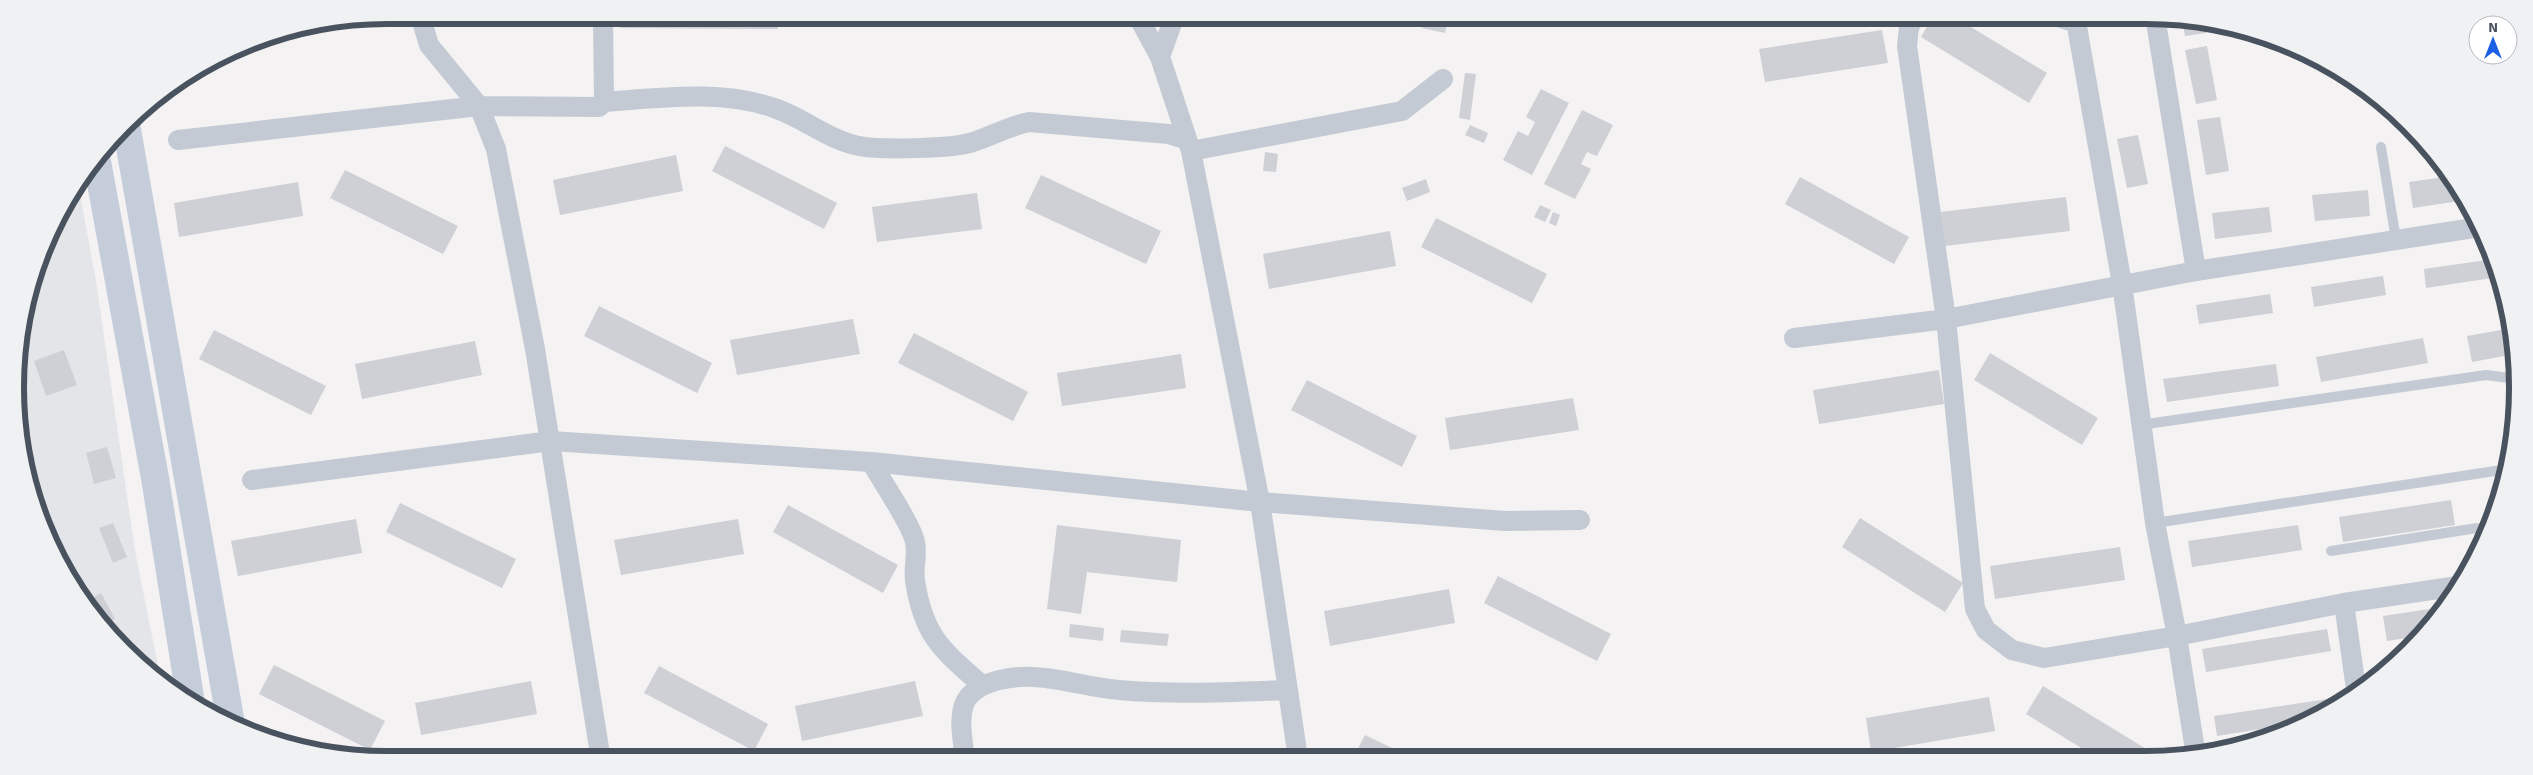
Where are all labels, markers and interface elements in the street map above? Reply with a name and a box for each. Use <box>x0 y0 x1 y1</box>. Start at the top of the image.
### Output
north arrow <box>2468 15 2518 65</box>
text: N <box>2488 19 2498 36</box>

